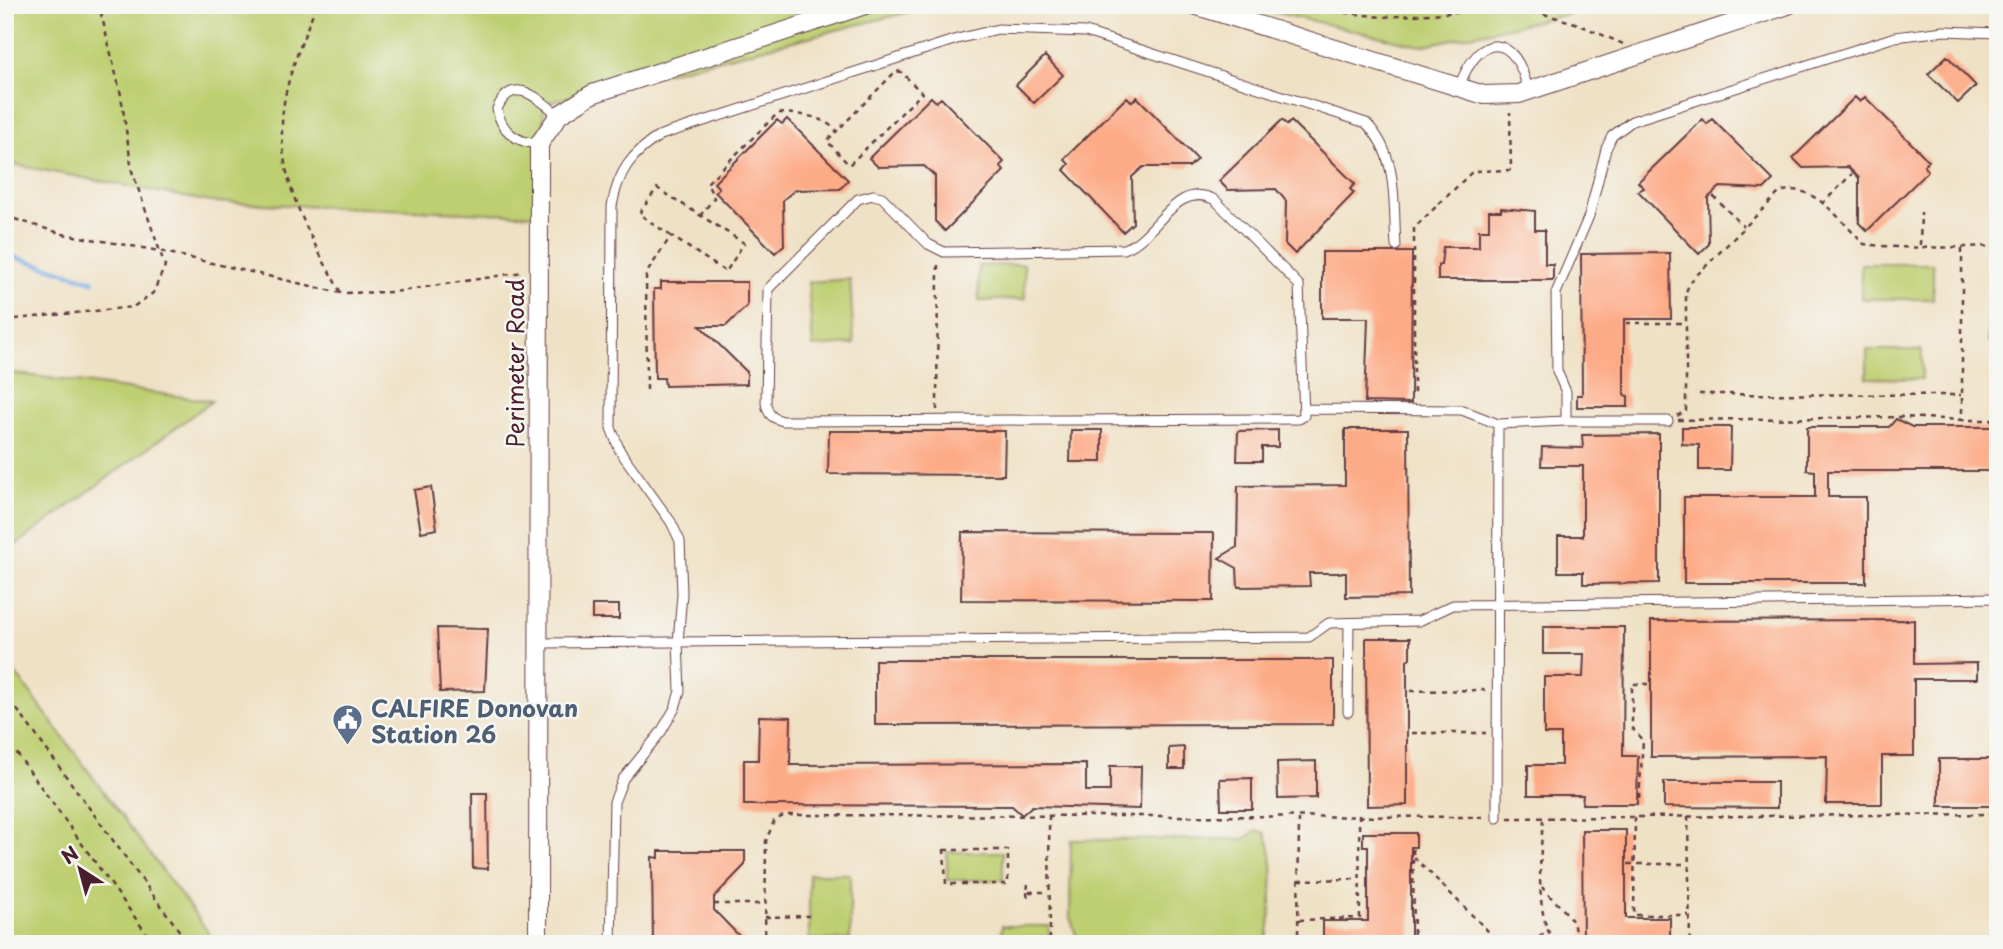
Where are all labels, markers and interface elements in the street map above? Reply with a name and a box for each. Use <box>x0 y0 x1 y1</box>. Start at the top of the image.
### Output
street label: Perimeter Road <box>497 279 532 447</box>
place label: CALFIRE Donovan Station 26 <box>371 690 578 751</box>
public building icon: CALFIRE Donovan Station 26 <box>331 703 365 747</box>
north arrow <box>46 834 116 904</box>
text: N <box>55 839 84 870</box>

